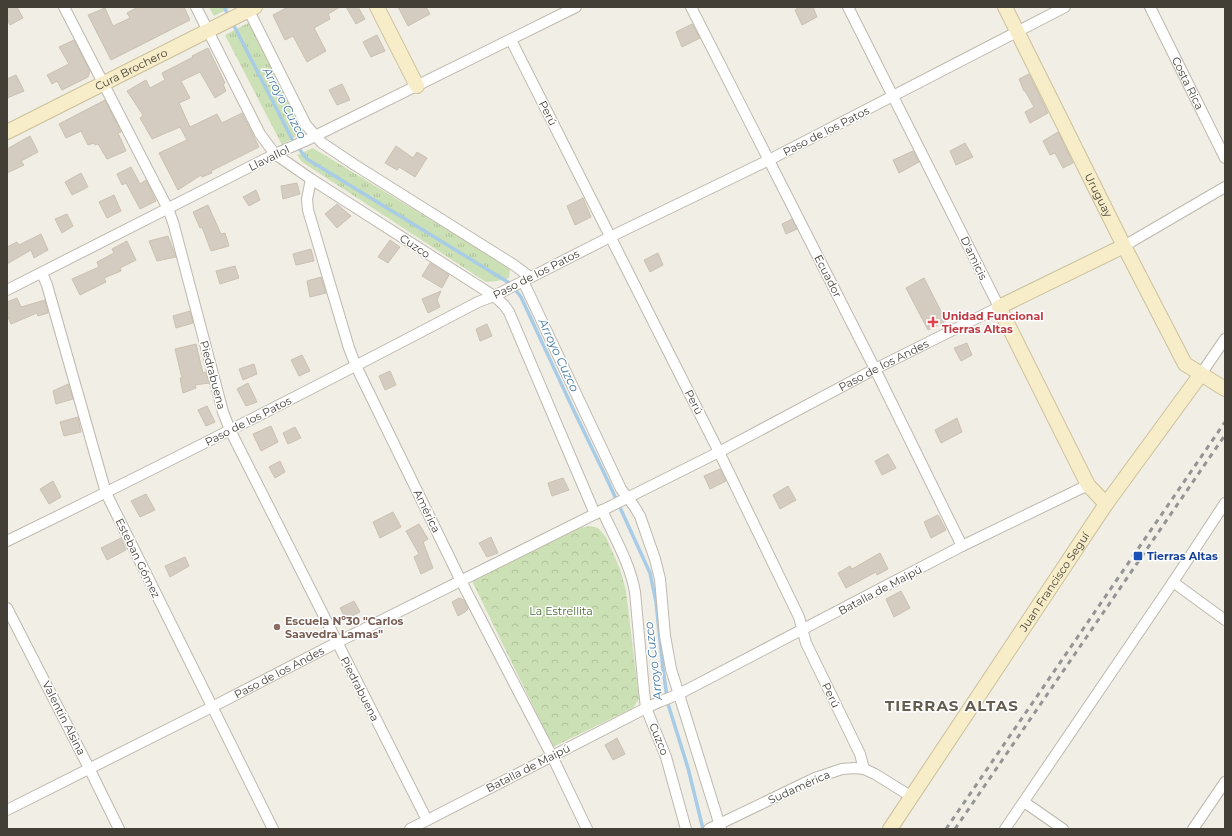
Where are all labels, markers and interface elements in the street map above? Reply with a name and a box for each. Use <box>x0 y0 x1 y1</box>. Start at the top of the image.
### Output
street label: Cura Brochero <box>93 45 170 94</box>
street label: Costa Rica <box>1169 54 1207 112</box>
water label: Arroyo Cuzco <box>259 64 310 142</box>
street label: Perú <box>536 98 560 128</box>
street label: Paso de los Patos <box>780 103 872 159</box>
street label: Llavallol <box>246 142 292 174</box>
street label: Uruguay <box>1082 170 1116 220</box>
street label: Cuzco <box>397 231 433 261</box>
street label: D'amicis <box>957 234 991 283</box>
street label: Paso de los Patos <box>490 246 582 302</box>
street label: Ecuador <box>811 252 845 300</box>
place label: Unidad Funcional Tierras Altas <box>942 309 1044 336</box>
water label: Arroyo Cuzco <box>535 315 583 394</box>
marker: Unidad Funcional Tierras Altas <box>927 316 939 328</box>
street label: Paso de los Andes <box>836 336 931 394</box>
street label: Piedrabuena <box>197 339 229 411</box>
street label: Perú <box>682 387 706 417</box>
street label: Paso de los Patos <box>202 393 294 449</box>
street label: América <box>411 487 443 535</box>
street label: Esteban Gómez <box>113 516 164 601</box>
street label: Juan Francisco Seguí <box>1016 529 1093 635</box>
place label: Tierras Altas <box>1147 549 1218 563</box>
marker: Tierras Altas <box>1132 550 1144 562</box>
street label: Batalla de Maipú <box>836 562 924 618</box>
park label: La Estrellita <box>529 604 593 618</box>
place label: Escuela Nº30 "Carlos Saavedra Lamas" <box>285 614 404 641</box>
water label: Arroyo Cuzco <box>641 620 665 702</box>
marker: Escuela Nº30 "Carlos Saavedra Lamas" <box>272 622 282 632</box>
street label: Paso de los Andes <box>232 643 327 701</box>
street label: Piedrabuena <box>338 654 382 724</box>
street label: Valentín Alsina <box>39 679 89 757</box>
street label: Perú <box>819 680 843 710</box>
district label: TIERRAS ALTAS <box>885 696 1019 715</box>
street label: Cuzco <box>646 721 672 757</box>
street label: Batalla de Maipú <box>484 741 572 795</box>
street label: Sudamérica <box>766 767 832 807</box>

